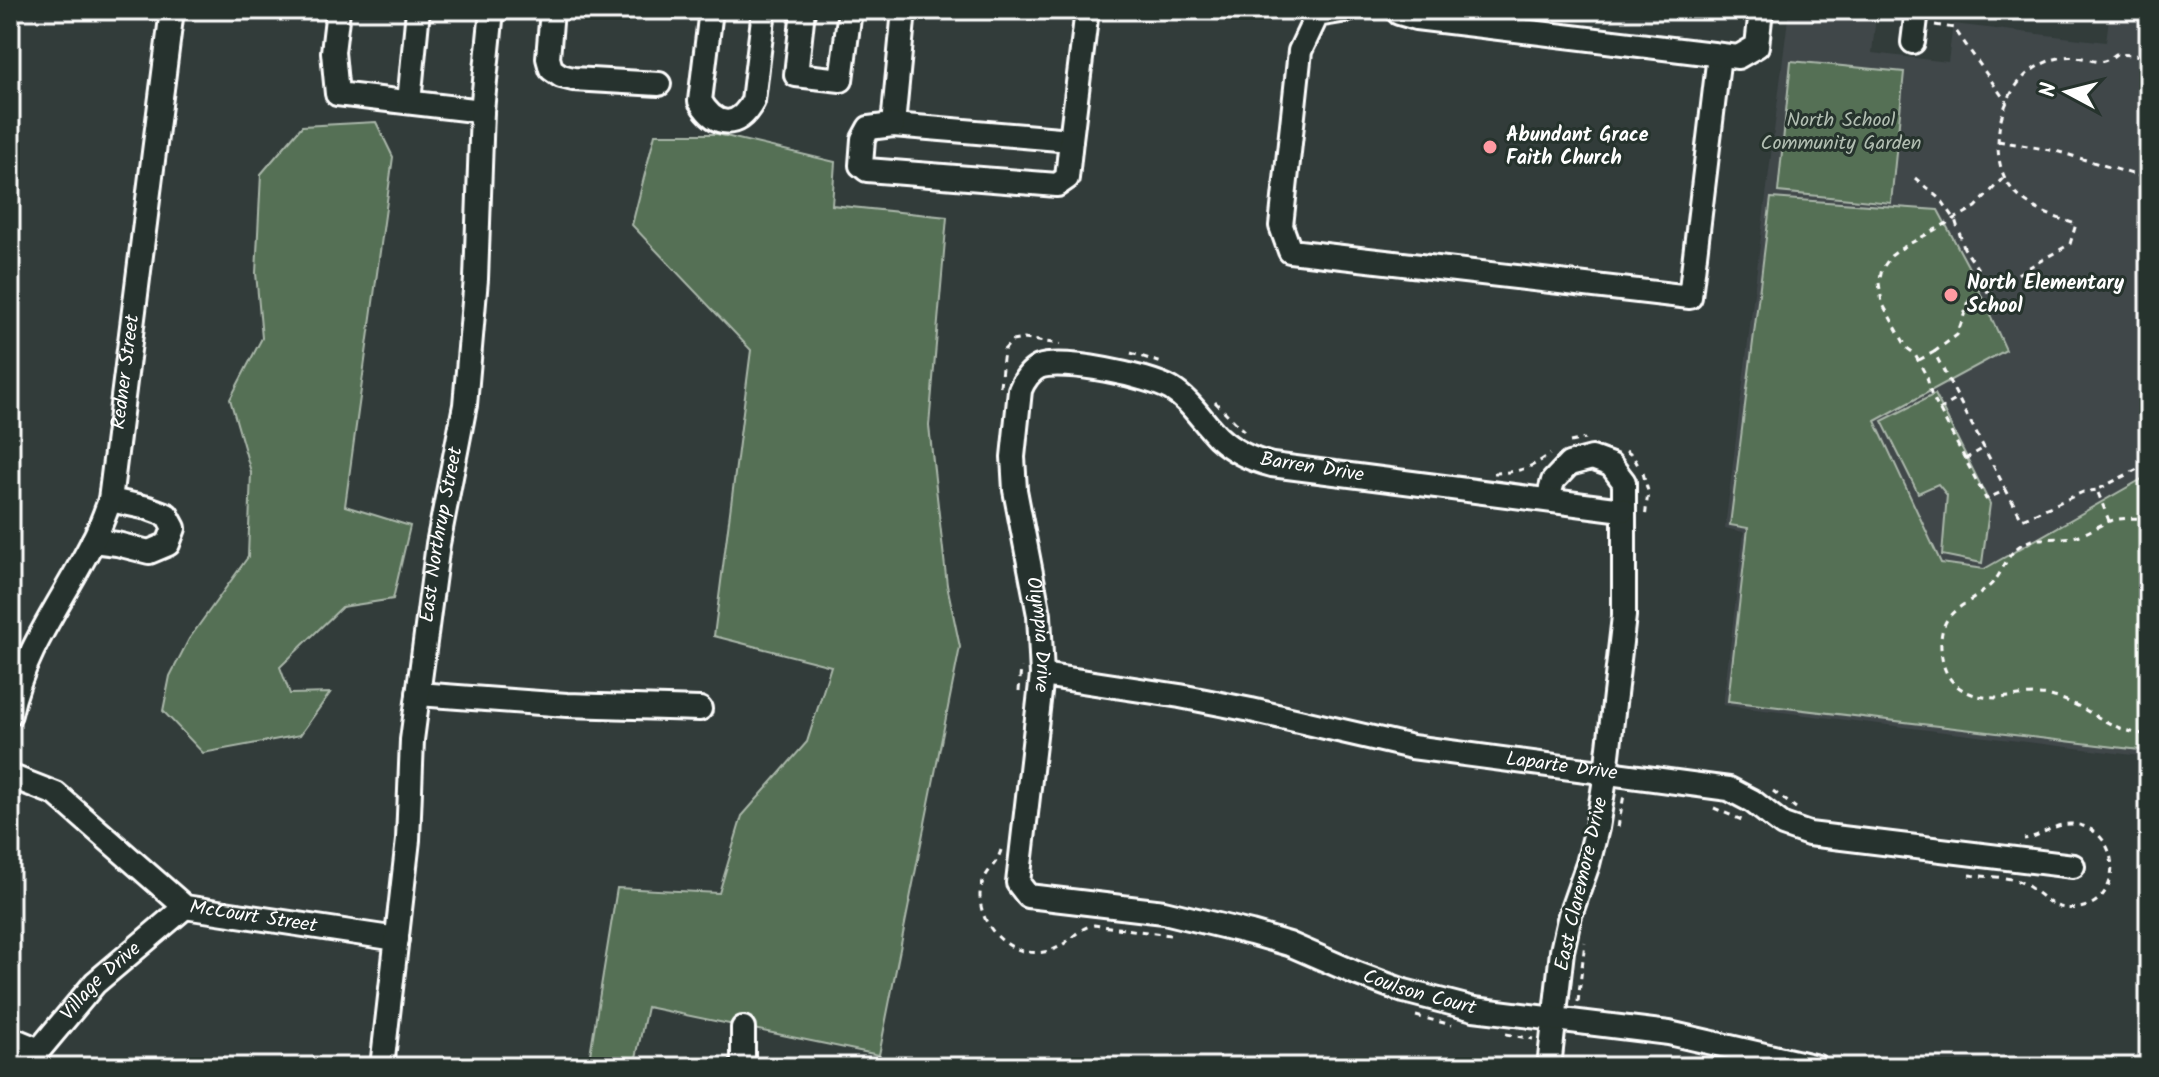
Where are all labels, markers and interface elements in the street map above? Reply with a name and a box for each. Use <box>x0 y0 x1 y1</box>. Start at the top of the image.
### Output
north arrow <box>2027 52 2107 132</box>
text: N <box>2031 81 2068 99</box>
park label: North School Community Garden <box>1761 105 1921 160</box>
place label: Abundant Grace Faith Church <box>1506 120 1649 175</box>
marker: Abundant Grace Faith Church <box>1481 138 1499 156</box>
place label: North Elementary School <box>1967 268 2125 323</box>
marker: North Elementary School <box>1942 286 1960 304</box>
street label: Redner Street <box>103 312 149 431</box>
street label: East Northrup Street <box>412 444 473 625</box>
street label: Barren Drive <box>1258 444 1366 492</box>
street label: Olympia Drive <box>1016 574 1058 694</box>
street label: Laparte Drive <box>1504 744 1619 790</box>
street label: East Claremore Drive <box>1546 794 1618 974</box>
street label: McCourt Street <box>187 892 320 943</box>
street label: Village Drive <box>53 934 149 1029</box>
street label: Coulson Court <box>1358 961 1480 1025</box>

